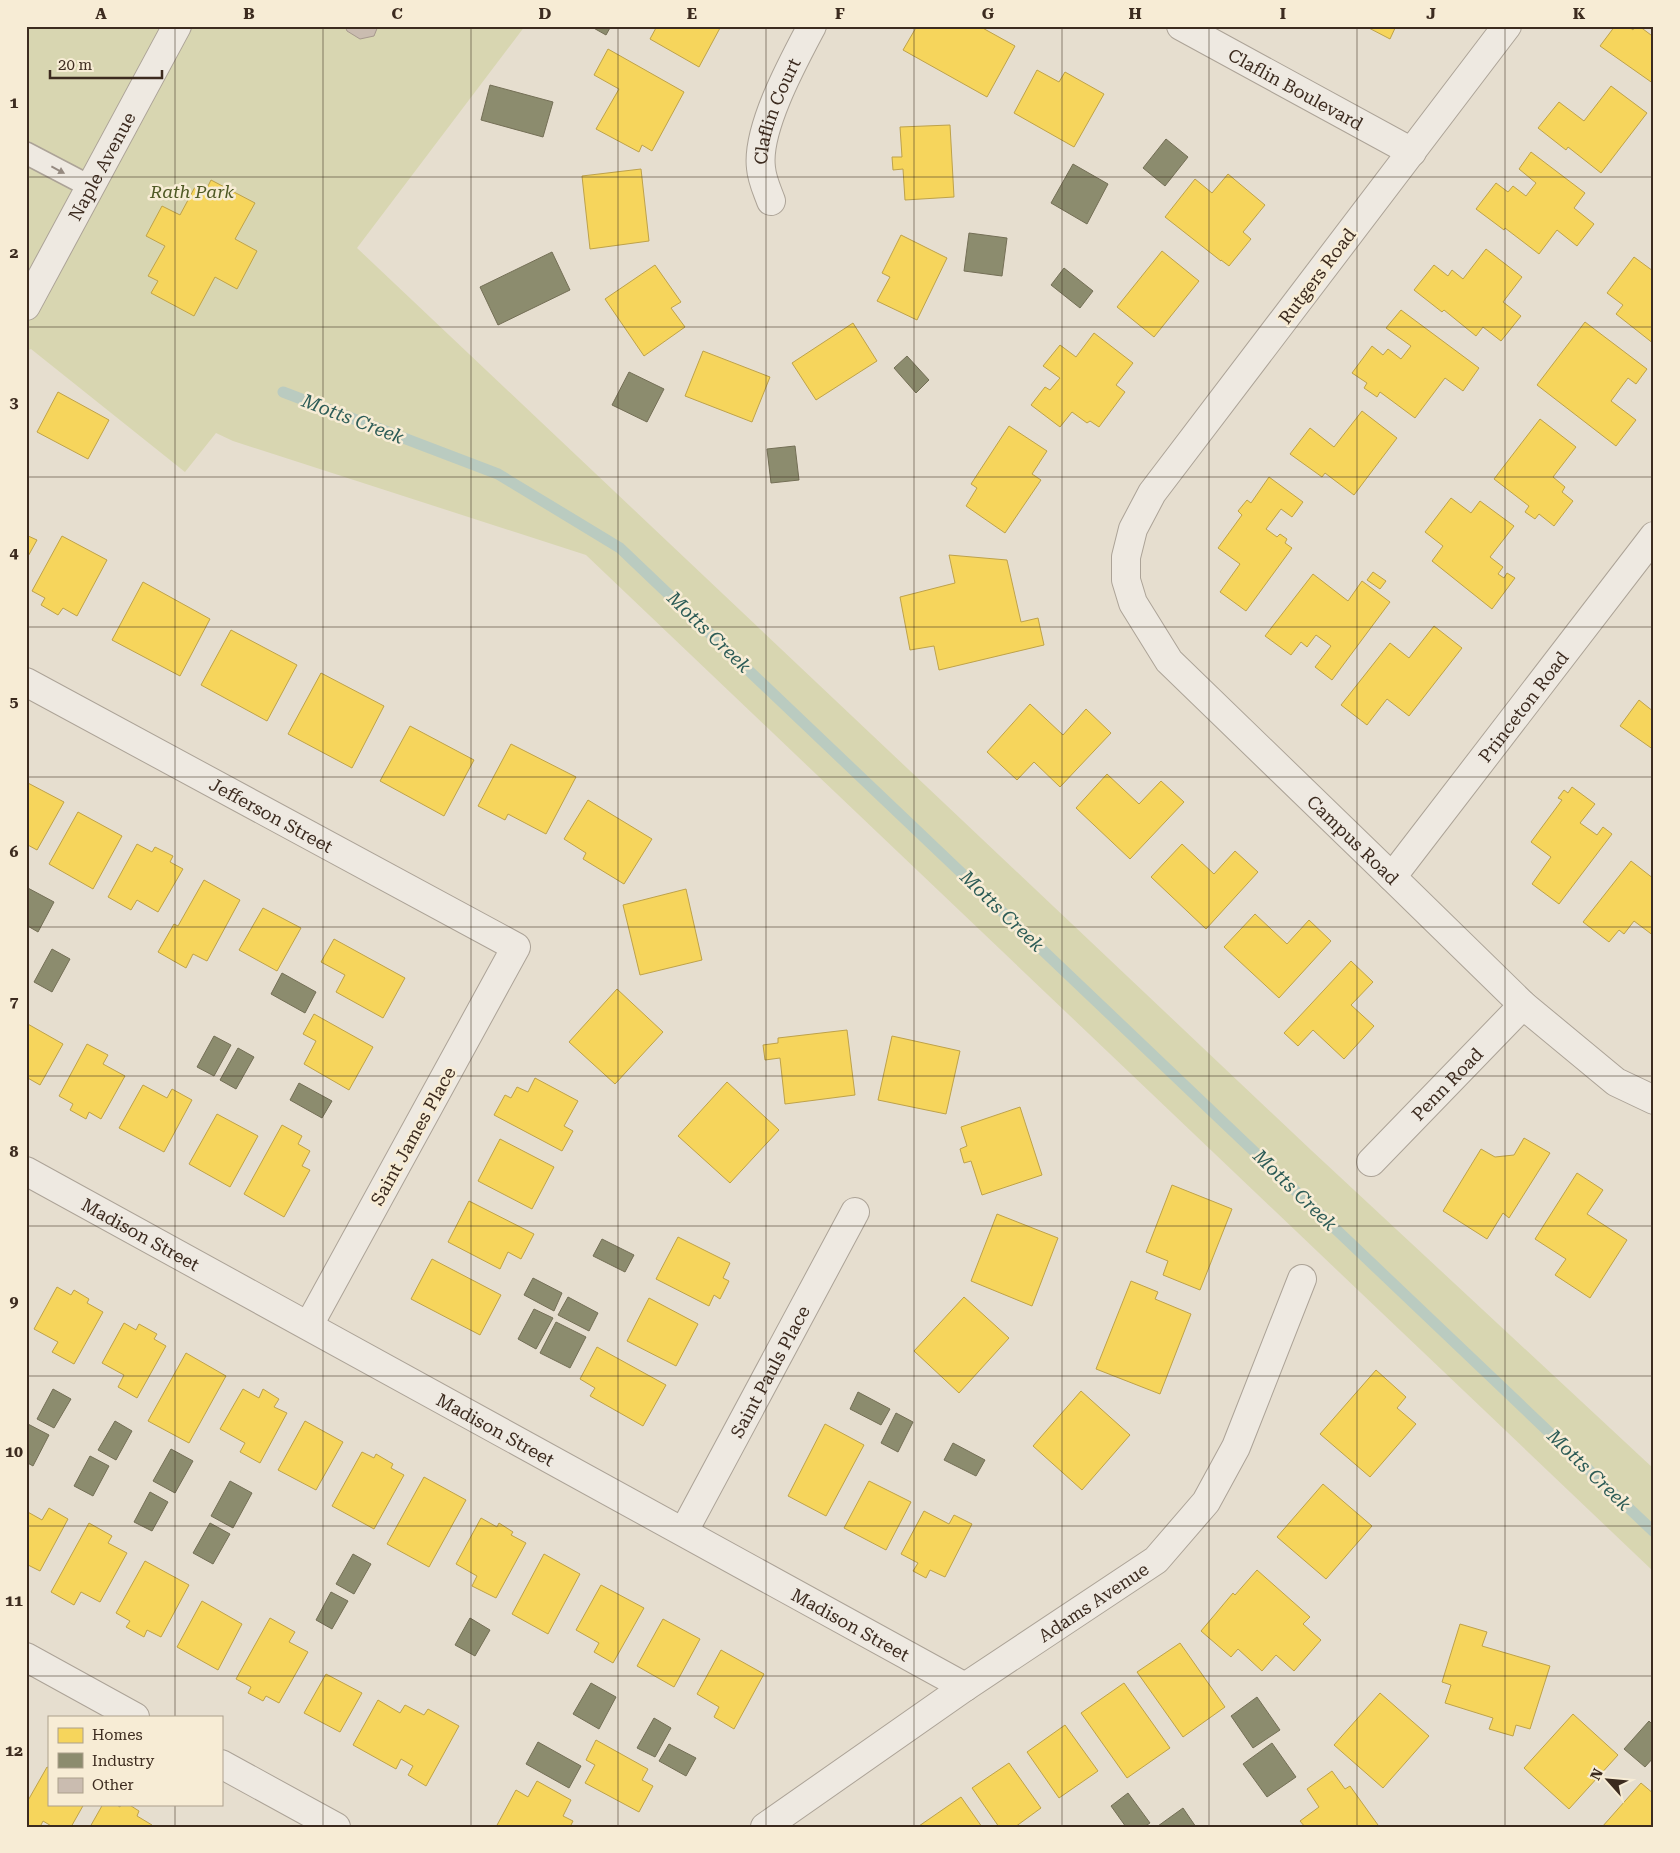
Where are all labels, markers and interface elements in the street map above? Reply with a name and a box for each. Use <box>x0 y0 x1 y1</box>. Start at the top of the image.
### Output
text: A <box>95 4 107 23</box>
text: B <box>243 4 255 23</box>
text: C <box>391 4 403 23</box>
text: D <box>539 4 552 23</box>
text: E <box>687 4 697 23</box>
text: F <box>835 4 845 23</box>
text: G <box>982 4 995 23</box>
text: H <box>1128 4 1142 23</box>
text: I <box>1280 4 1286 23</box>
text: J <box>1426 4 1436 23</box>
text: K <box>1573 4 1586 23</box>
street label: Claflin Boulevard <box>1225 43 1368 134</box>
scale bar <box>50 48 162 80</box>
street label: Claflin Court <box>750 54 804 165</box>
text: 20 m <box>58 56 93 74</box>
text: 1 <box>10 93 19 112</box>
street label: Naple Avenue <box>64 108 139 224</box>
one-way arrow <box>51 166 66 174</box>
park label: Rath Park <box>149 181 234 202</box>
street label: Rutgers Road <box>1274 224 1360 328</box>
text: 2 <box>10 243 19 262</box>
water label: Motts Creek <box>298 389 408 449</box>
text: 3 <box>10 393 19 412</box>
text: 4 <box>10 543 19 562</box>
water label: Motts Creek <box>662 586 756 678</box>
street label: Princeton Road <box>1474 646 1573 766</box>
text: 5 <box>10 692 19 711</box>
street label: Jefferson Street <box>206 773 337 857</box>
street label: Campus Road <box>1303 790 1404 889</box>
text: 6 <box>10 842 19 861</box>
water label: Motts Creek <box>955 865 1049 957</box>
text: 7 <box>10 992 19 1011</box>
street label: Penn Road <box>1407 1043 1487 1124</box>
street label: Saint James Place <box>366 1063 460 1209</box>
text: 8 <box>10 1142 19 1161</box>
water label: Motts Creek <box>1248 1144 1342 1236</box>
street label: Madison Street <box>78 1193 204 1275</box>
text: 9 <box>10 1292 19 1311</box>
street label: Saint Pauls Place <box>726 1302 814 1441</box>
street label: Madison Street <box>433 1388 559 1470</box>
water label: Motts Creek <box>1542 1424 1636 1516</box>
text: 10 <box>5 1442 23 1461</box>
street label: Adams Avenue <box>1034 1558 1152 1646</box>
street label: Madison Street <box>788 1583 914 1665</box>
text: 11 <box>5 1591 23 1610</box>
legend <box>48 1716 222 1806</box>
text: Homes <box>92 1726 143 1744</box>
text: 12 <box>5 1741 23 1760</box>
text: Industry <box>92 1752 154 1770</box>
north arrow <box>1582 1756 1632 1806</box>
text: N <box>1587 1765 1606 1783</box>
text: Other <box>92 1776 134 1794</box>

